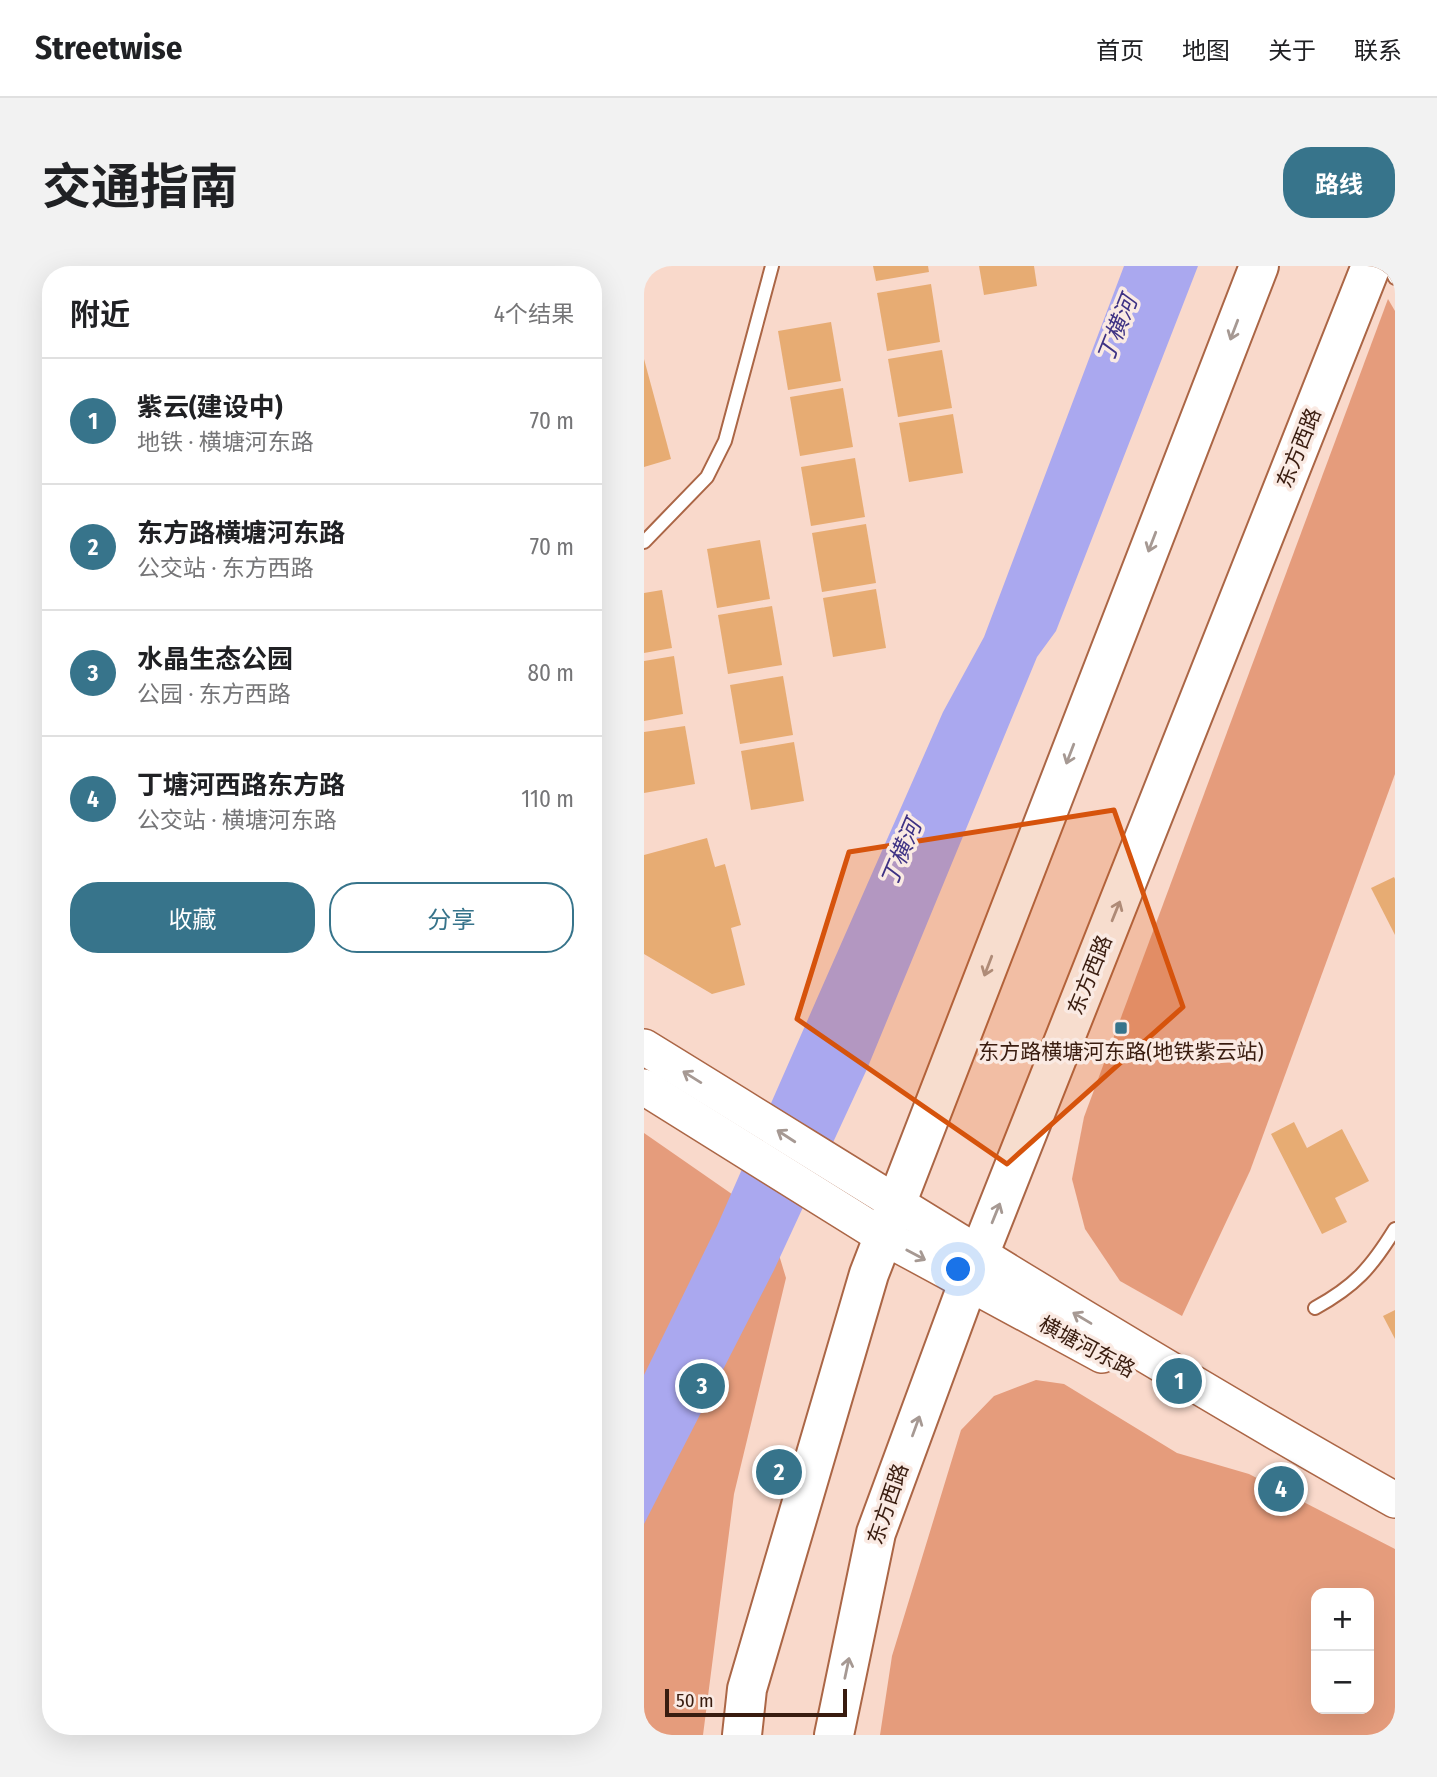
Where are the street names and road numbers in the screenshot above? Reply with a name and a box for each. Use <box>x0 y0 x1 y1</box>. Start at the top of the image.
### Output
street label: 东方西路 <box>1271 404 1327 492</box>
street label: 东方西路 <box>1062 931 1118 1019</box>
street label: 横塘河东路 <box>1035 1311 1139 1383</box>
street label: 东方西路 <box>862 1460 914 1548</box>

